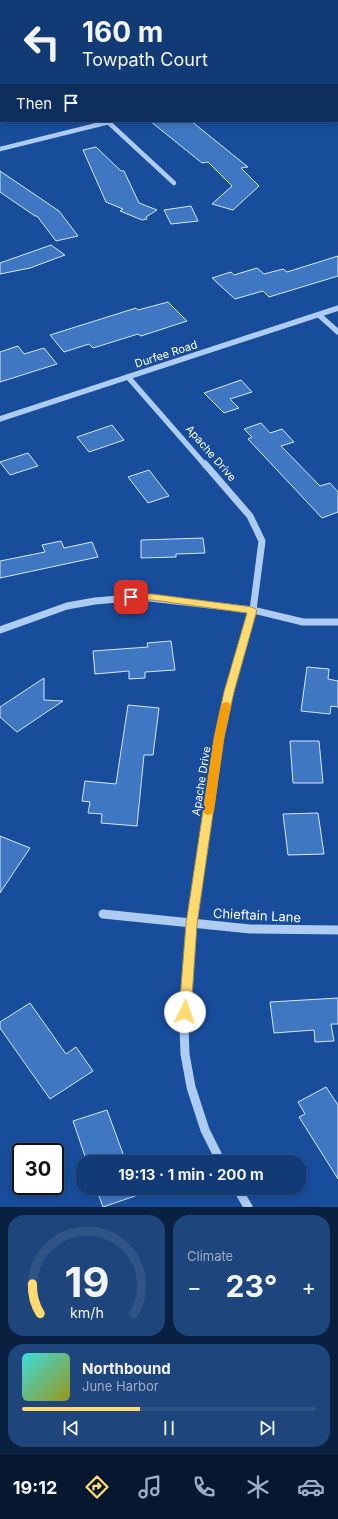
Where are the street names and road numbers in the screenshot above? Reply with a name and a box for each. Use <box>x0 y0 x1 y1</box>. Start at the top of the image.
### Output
street label: Durfee Road <box>133 337 199 371</box>
street label: Apache Drive <box>183 422 239 484</box>
street label: Apache Drive <box>189 745 213 817</box>
street label: Chieftain Lane <box>212 905 302 925</box>

